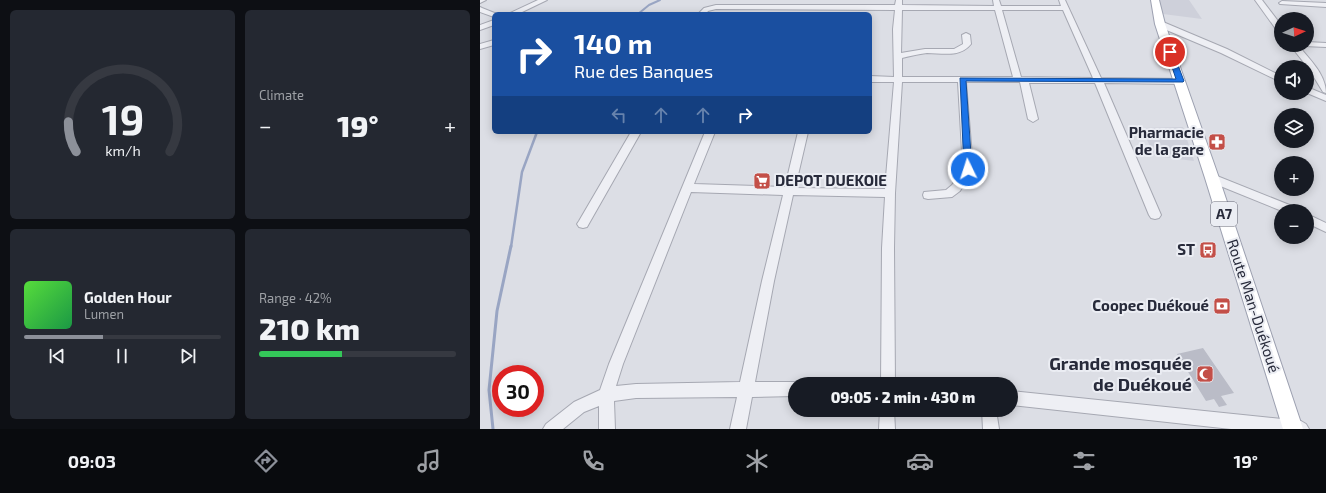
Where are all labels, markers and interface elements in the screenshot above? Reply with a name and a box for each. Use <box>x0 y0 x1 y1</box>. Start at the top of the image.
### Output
north arrow <box>1274 12 1314 52</box>
map controls <box>1274 12 1314 244</box>
text: 140 m <box>574 26 652 60</box>
icon: right <box>508 28 560 80</box>
pin <box>1153 35 1187 69</box>
icon: arrive <box>1159 41 1181 63</box>
text: Rue des Banques <box>574 60 713 82</box>
button: sound <box>1274 60 1314 100</box>
text: Climate <box>259 87 304 103</box>
text: 19 <box>101 93 144 143</box>
icon: left <box>608 104 630 126</box>
icon: ahead <box>650 104 672 126</box>
icon: ahead <box>692 104 714 126</box>
icon: right <box>734 104 756 126</box>
text: 19° <box>337 107 379 143</box>
button: layers <box>1274 108 1314 148</box>
text: − <box>259 112 272 138</box>
text: + <box>444 112 456 138</box>
place label: Pharmacie de la gare <box>1129 123 1204 158</box>
pharmacy icon: Pharmacie de la gare <box>1207 132 1227 152</box>
text: km/h <box>105 142 140 159</box>
position arrow <box>947 148 989 190</box>
button: + <box>1274 156 1314 196</box>
supermarket icon: DEPOT DUEKOIE <box>752 171 772 191</box>
place label: DEPOT DUEKOIE <box>775 171 887 189</box>
road number: A7 <box>1211 202 1237 226</box>
button: − <box>1274 204 1314 244</box>
street label: Route Man-Duékoué <box>1224 237 1284 375</box>
place label: ST <box>1177 240 1195 258</box>
bus stop icon: ST <box>1198 240 1218 260</box>
text: Golden Hour <box>84 288 172 306</box>
text: Range · 42% <box>259 290 332 306</box>
place label: Coopec Duékoué <box>1092 296 1209 314</box>
bank icon: Coopec Duékoué <box>1212 296 1232 316</box>
text: Lumen <box>84 306 124 322</box>
text: 210 km <box>259 310 360 346</box>
icon: previous <box>46 345 68 367</box>
icon: pause <box>111 345 133 367</box>
icon: next <box>177 345 199 367</box>
place label: Grande mosquée de Duékoué <box>1049 352 1192 395</box>
mosque icon: Grande mosquée de Duékoué <box>1195 364 1215 384</box>
speed limit sign: 30 <box>492 365 544 417</box>
text: 09:05 · 2 min · 430 m <box>831 388 975 406</box>
icon: directions <box>252 447 280 475</box>
icon: music <box>415 447 443 475</box>
icon: phone <box>579 447 607 475</box>
icon: climate <box>743 447 771 475</box>
icon: car <box>906 447 934 475</box>
icon: filters <box>1070 447 1098 475</box>
text: 09:03 <box>68 450 116 472</box>
text: 19° <box>1233 450 1258 472</box>

